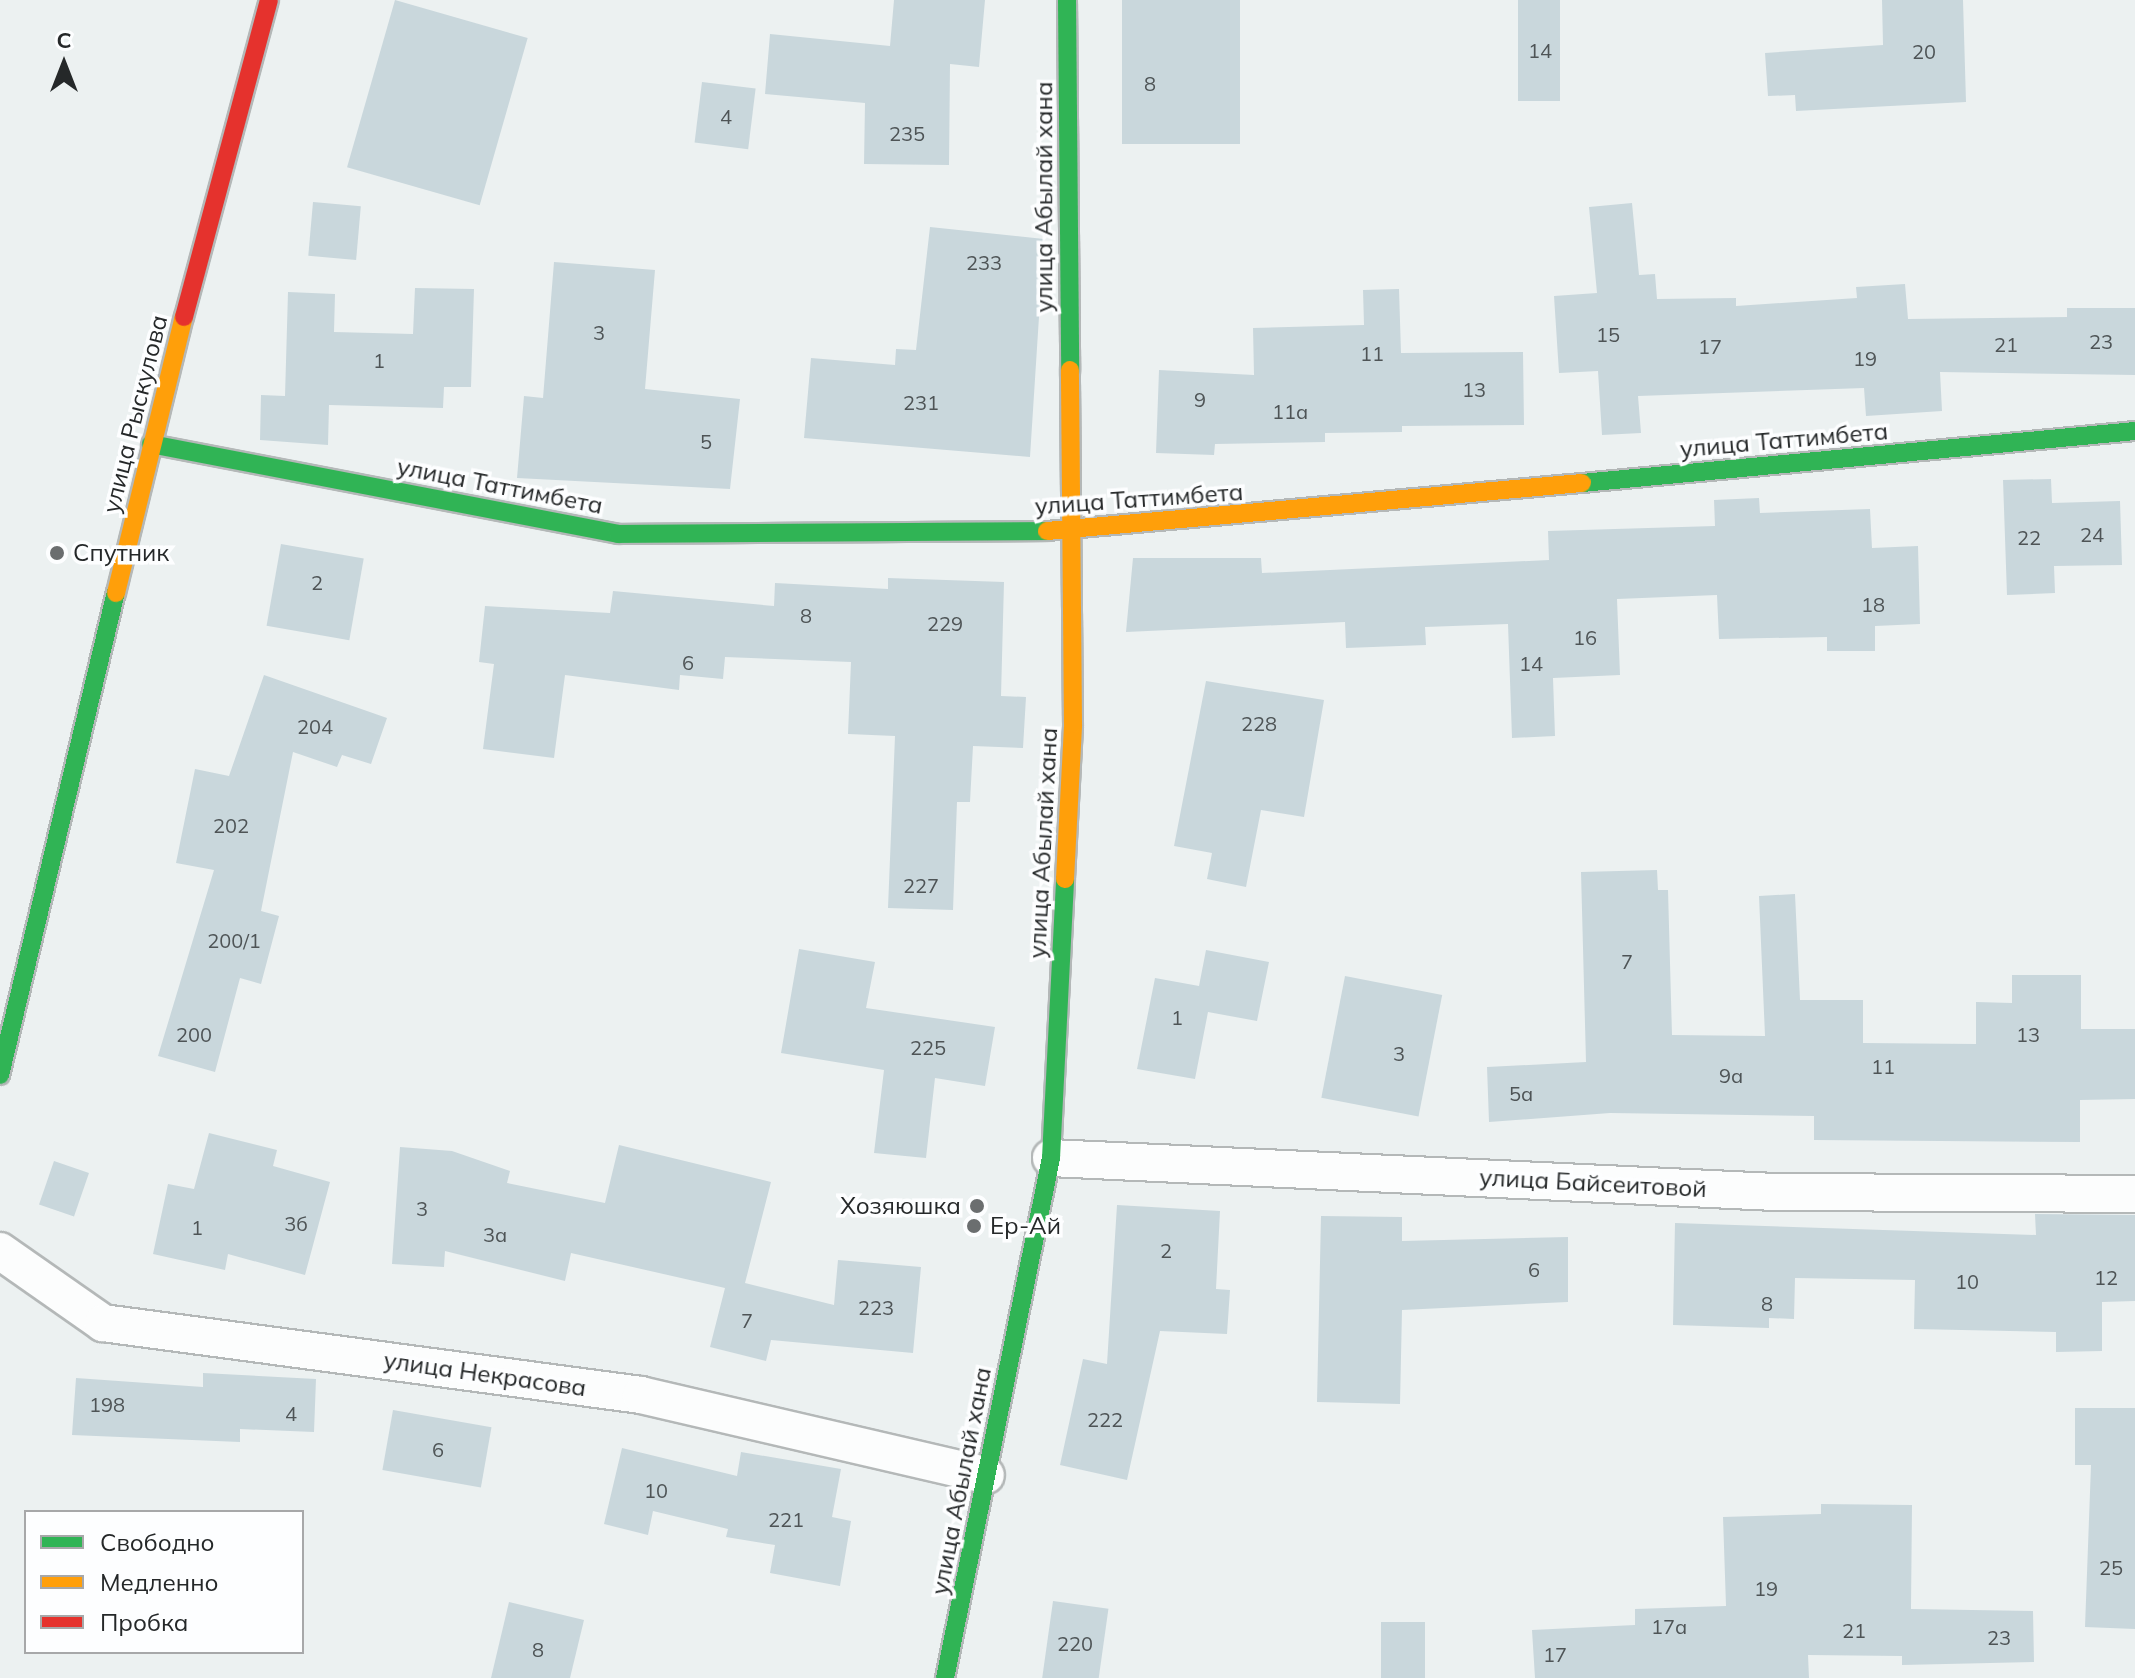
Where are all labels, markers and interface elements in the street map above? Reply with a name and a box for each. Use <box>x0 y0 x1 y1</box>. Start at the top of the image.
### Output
north arrow <box>24 24 104 104</box>
text: С <box>56 26 72 54</box>
house number: 14 <box>1528 38 1552 62</box>
house number: 20 <box>1912 39 1936 63</box>
house number: 8 <box>1144 71 1156 95</box>
street label: улица Абылай хана <box>1030 81 1058 313</box>
house number: 4 <box>720 104 732 128</box>
house number: 235 <box>889 121 925 145</box>
house number: 233 <box>966 250 1002 274</box>
street label: улица Рыскулова <box>96 312 174 516</box>
house number: 3 <box>593 320 605 344</box>
house number: 15 <box>1596 322 1620 346</box>
house number: 23 <box>2089 329 2113 353</box>
house number: 21 <box>1994 332 2018 356</box>
house number: 17 <box>1698 334 1722 358</box>
house number: 11 <box>1360 341 1384 365</box>
house number: 19 <box>1853 346 1877 370</box>
house number: 1 <box>373 348 385 372</box>
house number: 13 <box>1462 377 1486 401</box>
house number: 9 <box>1194 387 1206 411</box>
house number: 231 <box>903 390 939 414</box>
house number: 11а <box>1272 399 1308 423</box>
street label: улица Таттимбета <box>1679 417 1889 463</box>
house number: 5 <box>700 429 712 453</box>
street label: улица Таттимбета <box>395 452 605 520</box>
street label: улица Таттимбета <box>1034 477 1244 521</box>
house number: 24 <box>2080 522 2104 546</box>
house number: 22 <box>2017 525 2041 549</box>
place label: Спутник <box>73 539 169 567</box>
marker: Спутник <box>48 544 66 562</box>
house number: 2 <box>311 570 323 594</box>
house number: 18 <box>1861 592 1885 616</box>
house number: 8 <box>800 603 812 627</box>
house number: 229 <box>927 611 963 635</box>
house number: 16 <box>1573 625 1597 649</box>
house number: 6 <box>682 650 694 674</box>
house number: 14 <box>1519 651 1543 675</box>
house number: 228 <box>1241 711 1277 735</box>
house number: 204 <box>297 714 333 738</box>
street label: улица Абылай хана <box>1023 727 1063 959</box>
house number: 202 <box>213 813 249 837</box>
house number: 227 <box>903 873 939 897</box>
house number: 200/1 <box>207 928 261 952</box>
house number: 7 <box>1621 949 1633 973</box>
house number: 1 <box>1171 1005 1183 1029</box>
house number: 200 <box>176 1022 212 1046</box>
house number: 13 <box>2016 1022 2040 1046</box>
house number: 225 <box>910 1035 946 1059</box>
house number: 3 <box>1393 1041 1405 1065</box>
house number: 11 <box>1871 1054 1895 1078</box>
house number: 9а <box>1719 1063 1743 1087</box>
house number: 5а <box>1509 1081 1533 1105</box>
street label: улица Байсеитовой <box>1479 1163 1707 1203</box>
place label: Хозяюшка <box>840 1192 961 1220</box>
house number: 3 <box>416 1196 428 1220</box>
marker: Хозяюшка <box>968 1197 986 1215</box>
house number: 3б <box>284 1211 308 1235</box>
place label: Ер-Ай <box>990 1212 1061 1240</box>
house number: 1 <box>191 1215 203 1239</box>
marker: Ер-Ай <box>965 1217 983 1235</box>
house number: 3а <box>483 1222 507 1246</box>
house number: 2 <box>1160 1238 1172 1262</box>
house number: 6 <box>1528 1257 1540 1281</box>
house number: 12 <box>2094 1265 2118 1289</box>
house number: 10 <box>1955 1269 1979 1293</box>
house number: 8 <box>1761 1291 1773 1315</box>
house number: 223 <box>858 1295 894 1319</box>
house number: 7 <box>741 1308 753 1332</box>
street label: улица Некрасова <box>382 1346 588 1402</box>
street label: улица Абылай хана <box>925 1365 997 1597</box>
house number: 198 <box>89 1392 125 1416</box>
house number: 4 <box>285 1401 297 1425</box>
house number: 222 <box>1087 1407 1123 1431</box>
house number: 6 <box>432 1437 444 1461</box>
house number: 10 <box>644 1478 668 1502</box>
house number: 221 <box>768 1507 804 1531</box>
legend <box>24 1510 304 1654</box>
text: Свободно <box>100 1527 215 1557</box>
house number: 25 <box>2099 1555 2123 1579</box>
text: Медленно <box>100 1567 219 1597</box>
house number: 19 <box>1754 1576 1778 1600</box>
text: Пробка <box>100 1607 188 1637</box>
house number: 17а <box>1651 1614 1687 1638</box>
house number: 21 <box>1842 1618 1866 1642</box>
house number: 23 <box>1987 1625 2011 1649</box>
house number: 220 <box>1057 1631 1093 1655</box>
house number: 8 <box>532 1637 544 1661</box>
house number: 17 <box>1543 1642 1567 1666</box>

